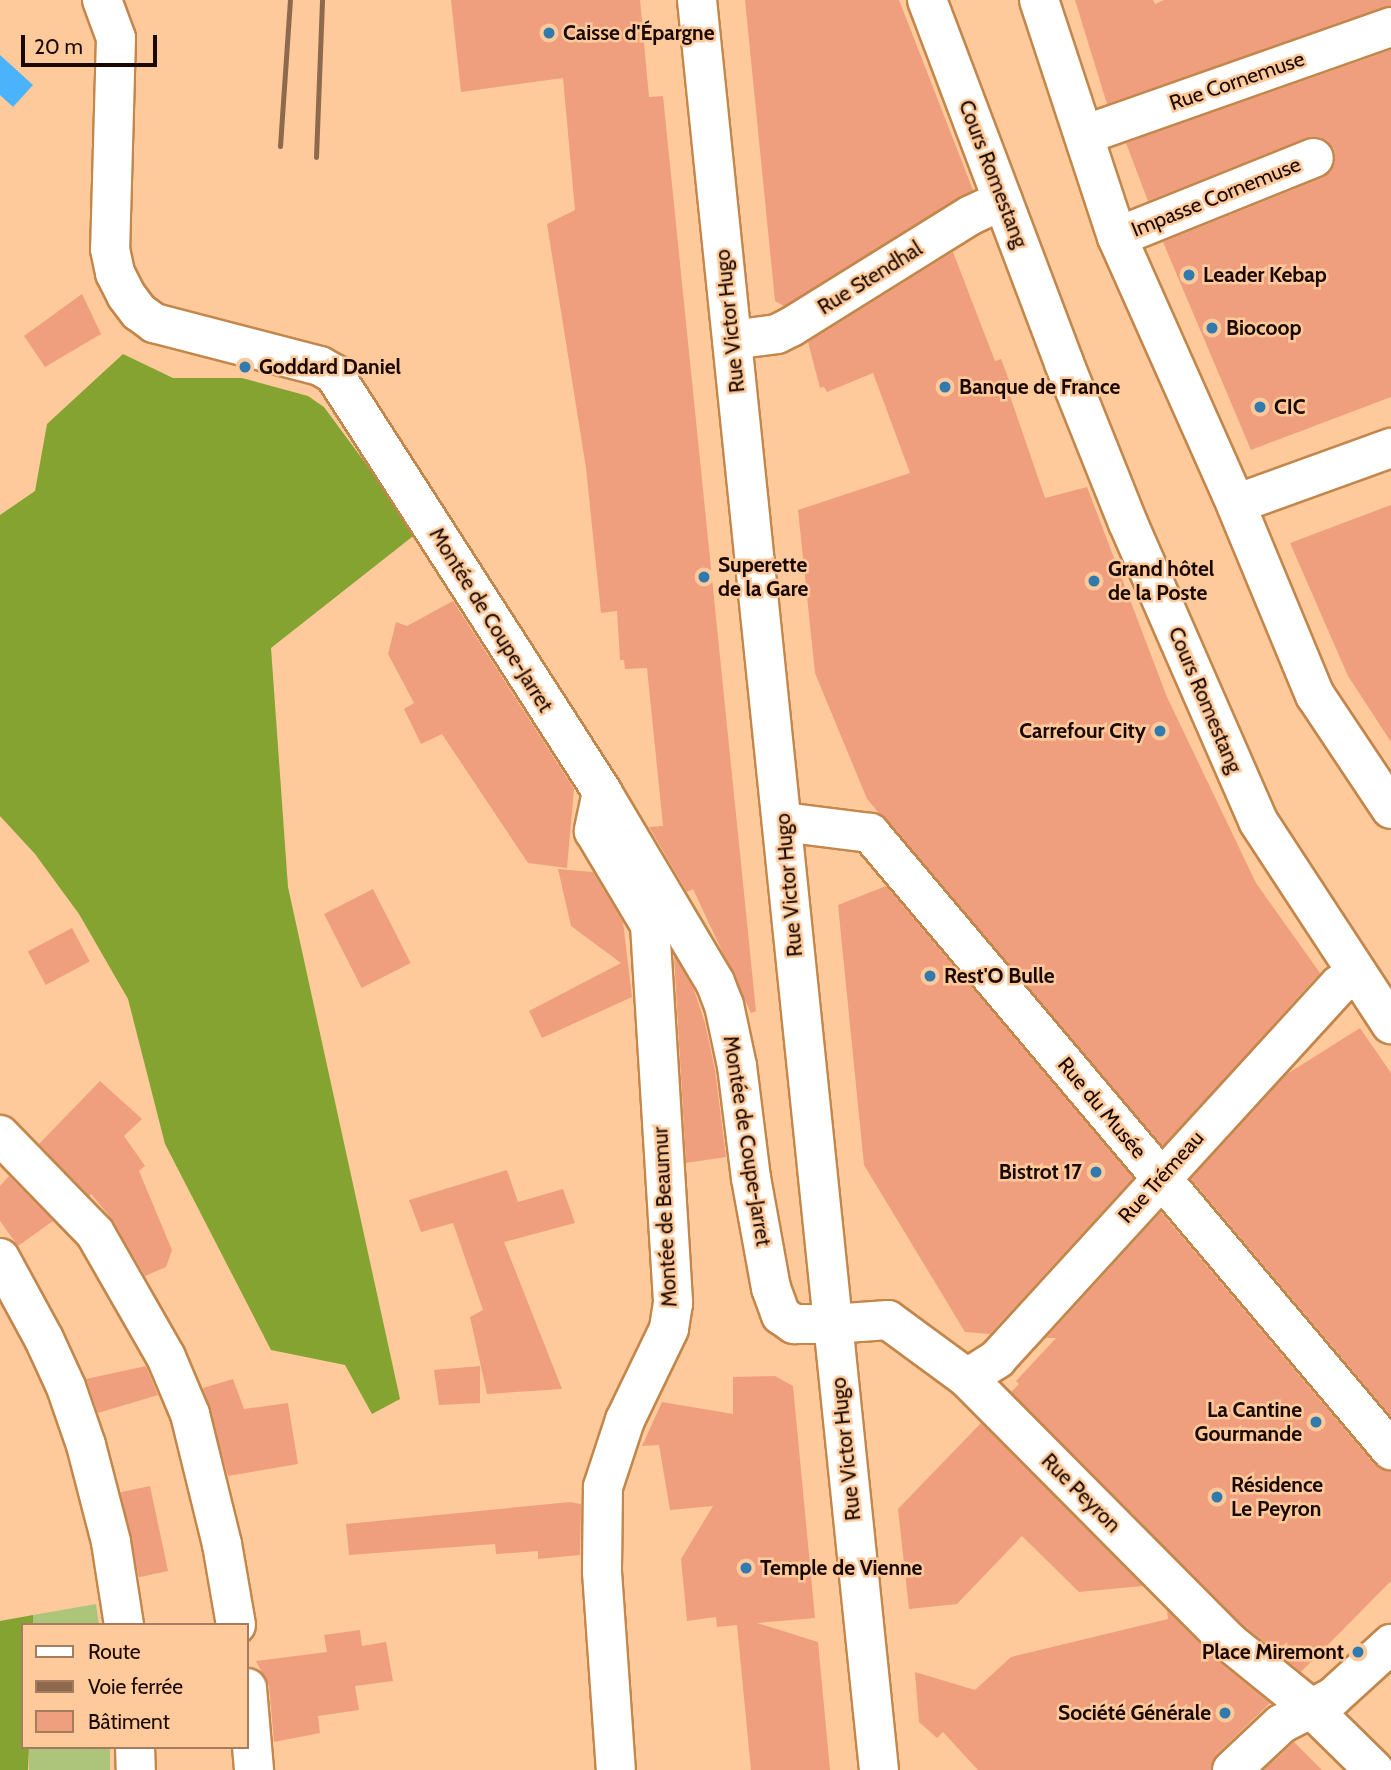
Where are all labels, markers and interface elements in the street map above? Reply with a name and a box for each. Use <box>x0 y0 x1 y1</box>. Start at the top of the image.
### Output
place label: Caisse d'Épargne <box>563 20 715 46</box>
scale bar <box>24 21 161 65</box>
marker: Caisse d'Épargne <box>541 25 557 41</box>
text: 20 m <box>34 34 83 59</box>
street label: Rue Cornemuse <box>1166 46 1308 116</box>
street label: Cours Romestang <box>953 97 1033 251</box>
street label: Impasse Cornemuse <box>1128 152 1304 242</box>
street label: Rue Stendhal <box>813 236 927 320</box>
street label: Rue Victor Hugo <box>710 248 750 394</box>
place label: Leader Kebap <box>1203 262 1327 288</box>
marker: Leader Kebap <box>1181 267 1197 283</box>
place label: Biocoop <box>1226 315 1301 341</box>
marker: Biocoop <box>1204 320 1220 336</box>
place label: Goddard Daniel <box>259 354 401 380</box>
marker: Goddard Daniel <box>237 359 253 375</box>
place label: Banque de France <box>959 374 1120 400</box>
marker: Banque de France <box>937 379 953 395</box>
place label: CIC <box>1274 394 1305 420</box>
marker: CIC <box>1252 399 1268 415</box>
street label: Montée de Coupe-Jarret <box>424 523 558 717</box>
place label: Superette de la Gare <box>718 552 808 602</box>
place label: Grand hôtel de la Poste <box>1108 556 1214 606</box>
marker: Superette de la Gare <box>696 569 712 585</box>
marker: Grand hôtel de la Poste <box>1086 573 1102 589</box>
street label: Cours Romestang <box>1163 623 1247 777</box>
place label: Carrefour City <box>1019 718 1146 744</box>
marker: Carrefour City <box>1152 723 1168 739</box>
street label: Rue Victor Hugo <box>770 812 808 958</box>
place label: Rest'O Bulle <box>944 963 1055 989</box>
marker: Rest'O Bulle <box>922 968 938 984</box>
street label: Montée de Coupe-Jarret <box>718 1034 776 1248</box>
street label: Rue du Musée <box>1052 1052 1152 1164</box>
street label: Montée de Beaumur <box>648 1126 682 1308</box>
street label: Rue Trémeau <box>1113 1126 1209 1228</box>
place label: Bistrot 17 <box>999 1159 1082 1185</box>
marker: Bistrot 17 <box>1088 1164 1104 1180</box>
street label: Rue Victor Hugo <box>826 1376 866 1522</box>
place label: La Cantine Gourmande <box>1195 1397 1302 1447</box>
marker: La Cantine Gourmande <box>1308 1414 1324 1430</box>
street label: Rue Peyron <box>1036 1448 1126 1538</box>
place label: Résidence Le Peyron <box>1231 1472 1323 1522</box>
marker: Résidence Le Peyron <box>1209 1489 1225 1505</box>
place label: Temple de Vienne <box>760 1555 922 1581</box>
marker: Temple de Vienne <box>738 1560 754 1576</box>
legend <box>21 1623 248 1749</box>
text: Route <box>88 1639 141 1664</box>
place label: Place Miremont <box>1202 1639 1344 1665</box>
marker: Place Miremont <box>1350 1644 1366 1660</box>
text: Voie ferrée <box>88 1674 183 1699</box>
place label: Société Générale <box>1058 1700 1211 1726</box>
marker: Société Générale <box>1217 1705 1233 1721</box>
text: Bâtiment <box>88 1709 170 1734</box>

